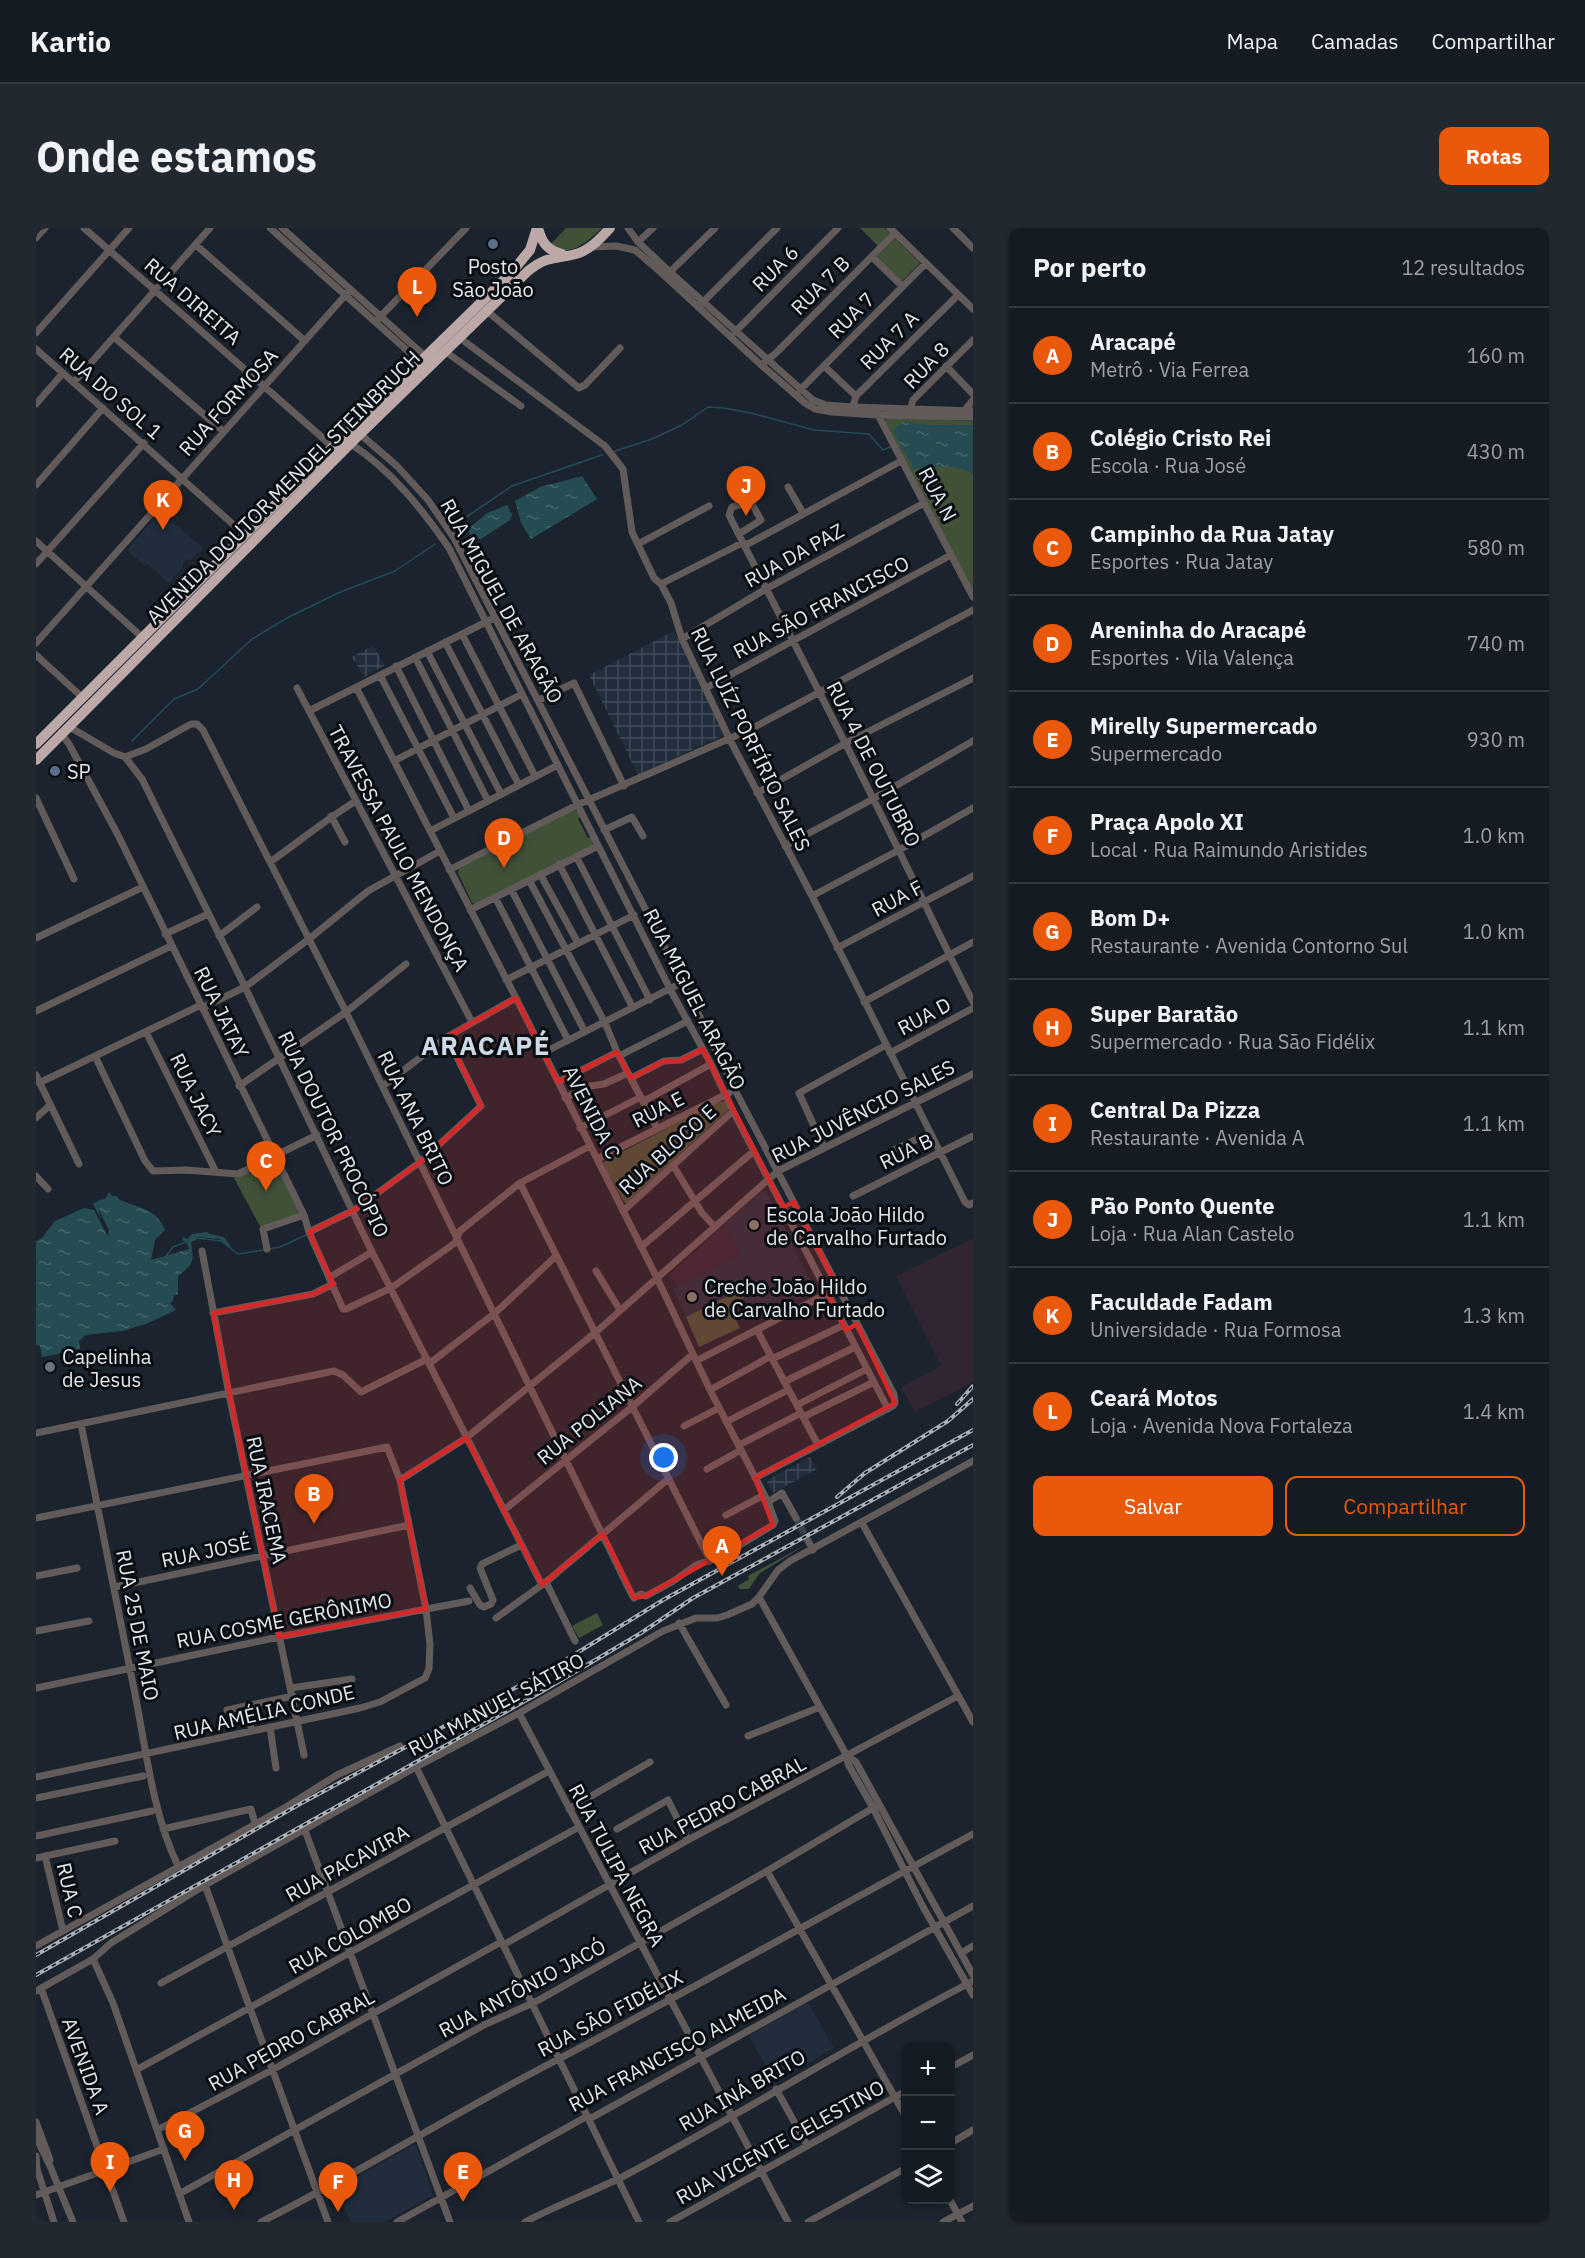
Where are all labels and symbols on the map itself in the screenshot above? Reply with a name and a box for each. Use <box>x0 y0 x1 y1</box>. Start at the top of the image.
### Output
marker: Posto São João <box>486 237 500 251</box>
street label: RUA 6 <box>746 239 804 297</box>
street label: RUA DIREITA <box>139 251 247 351</box>
street label: RUA 7 B <box>786 251 854 319</box>
place label: Posto São João <box>452 253 534 303</box>
pin: L <box>398 268 436 317</box>
street label: RUA 7 <box>823 287 879 343</box>
street label: RUA 7 A <box>854 305 924 375</box>
street label: RUA 8 <box>897 336 955 394</box>
street label: RUA DO SOL 1 <box>54 341 168 445</box>
street label: RUA FORMOSA <box>172 342 284 462</box>
street label: AVENIDA DOUTOR MENDEL STEINBRUCH <box>140 344 426 630</box>
street label: RUA N <box>913 462 963 526</box>
pin: J <box>726 466 766 516</box>
pin: K <box>144 480 182 530</box>
street label: RUA MIGUEL DE ARAGÃO <box>434 494 570 708</box>
street label: RUA DA PAZ <box>739 517 849 593</box>
street label: RUA SÃO FRANCISCO <box>728 549 914 665</box>
street label: RUA LUÍZ PORFÍRIO SALES <box>685 622 817 856</box>
street label: RUA 4 DE OUTUBRO <box>821 677 927 851</box>
street label: TRAVESSA PAULO MENDONÇA <box>322 720 476 976</box>
place label: SP <box>67 758 91 785</box>
marker: SP <box>48 764 62 778</box>
pin: D <box>484 818 524 868</box>
street label: RUA F <box>867 873 927 923</box>
street label: RUA MIGUEL ARAGÃO <box>638 904 752 1094</box>
street label: RUA JATAY <box>188 962 256 1062</box>
street label: RUA D <box>893 991 955 1041</box>
street label: RUA DOUTOR PROCÓPIO <box>272 1026 396 1242</box>
district label: ARACAPÉ <box>421 1028 551 1062</box>
street label: RUA ANA BRITO <box>372 1046 460 1190</box>
street label: RUA JACY <box>164 1049 228 1142</box>
street label: RUA JUVÊNCIO SALES <box>767 1053 959 1169</box>
street label: AVENIDA C <box>557 1061 627 1163</box>
street label: RUA E <box>627 1084 689 1134</box>
street label: RUA BLOCO E <box>612 1098 722 1200</box>
street label: RUA B <box>875 1126 937 1176</box>
pin: C <box>246 1142 286 1191</box>
place label: Escola João Hildo de Carvalho Furtado <box>766 1201 947 1251</box>
marker: Escola João Hildo de Carvalho Furtado <box>747 1218 761 1232</box>
place label: Creche João Hildo de Carvalho Furtado <box>704 1273 885 1323</box>
marker: Creche João Hildo de Carvalho Furtado <box>685 1290 699 1304</box>
place label: Capelinha de Jesus <box>62 1343 152 1393</box>
marker: Capelinha de Jesus <box>43 1360 57 1374</box>
street label: RUA POLIANA <box>531 1369 647 1471</box>
street label: RUA IRACEMA <box>240 1434 294 1566</box>
your location <box>649 1443 678 1472</box>
pin: B <box>294 1474 334 1524</box>
pin: A <box>702 1526 742 1576</box>
street label: RUA JOSÉ <box>159 1528 253 1574</box>
street label: RUA 25 DE MAIO <box>110 1547 166 1703</box>
street label: RUA COSME GERÔNIMO <box>174 1586 394 1654</box>
street label: RUA MANUEL SÁTIRO <box>403 1646 589 1762</box>
street label: RUA AMÉLIA CONDE <box>171 1678 357 1746</box>
street label: RUA PEDRO CABRAL <box>634 1749 810 1861</box>
street label: RUA TULIPA NEGRA <box>563 1779 671 1951</box>
street label: RUA PACAVIRA <box>280 1818 414 1908</box>
street label: RUA C <box>51 1860 89 1920</box>
street label: RUA COLOMBO <box>284 1890 416 1980</box>
street label: RUA ANTÔNIO JACÓ <box>434 1933 610 2043</box>
street label: RUA SÃO FIDÉLIX <box>533 1963 687 2063</box>
street label: RUA FRANCISCO ALMEIDA <box>564 1980 790 2118</box>
street label: RUA PEDRO CABRAL <box>203 1983 379 2097</box>
street label: AVENIDA A <box>56 2014 116 2118</box>
street label: RUA INÁ BRITO <box>674 2043 810 2137</box>
street label: RUA VICENTE CELESTINO <box>671 2073 889 2211</box>
pin: G <box>166 2112 204 2161</box>
pin: I <box>90 2142 130 2192</box>
pin: E <box>444 2152 482 2202</box>
pin: H <box>214 2160 254 2210</box>
pin: F <box>318 2162 358 2212</box>

